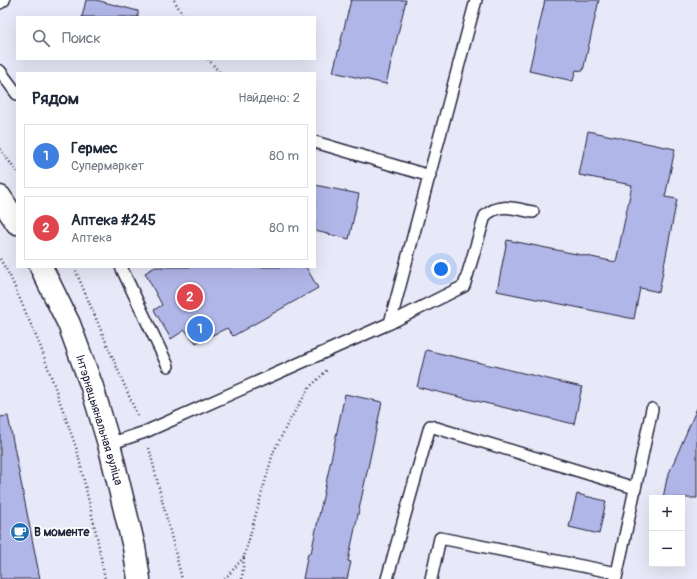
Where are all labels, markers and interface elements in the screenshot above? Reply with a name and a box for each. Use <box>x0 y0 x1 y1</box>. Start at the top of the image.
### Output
search box <box>16 16 316 60</box>
icon: search <box>30 27 52 49</box>
text: Поиск <box>62 29 101 48</box>
text: Рядом <box>32 88 79 109</box>
text: Найдено: 2 <box>238 90 300 106</box>
text: Гермес <box>71 139 118 158</box>
text: 1 <box>43 148 49 164</box>
text: 80 m <box>269 148 299 164</box>
text: Супермаркет <box>71 158 144 174</box>
text: Аптека #245 <box>71 211 156 230</box>
text: 2 <box>42 220 50 236</box>
text: 80 m <box>269 220 299 236</box>
text: Аптека <box>71 230 112 246</box>
your location <box>431 259 451 279</box>
pin: 2 <box>177 282 203 312</box>
pin: 1 <box>187 314 213 344</box>
street label: Інтэрнацыянальная вуліца <box>72 353 126 487</box>
map controls <box>649 495 685 567</box>
button: + <box>649 495 685 531</box>
cafe icon: В моменте <box>9 521 31 543</box>
place label: В моменте <box>34 525 91 540</box>
button: − <box>649 531 685 567</box>

